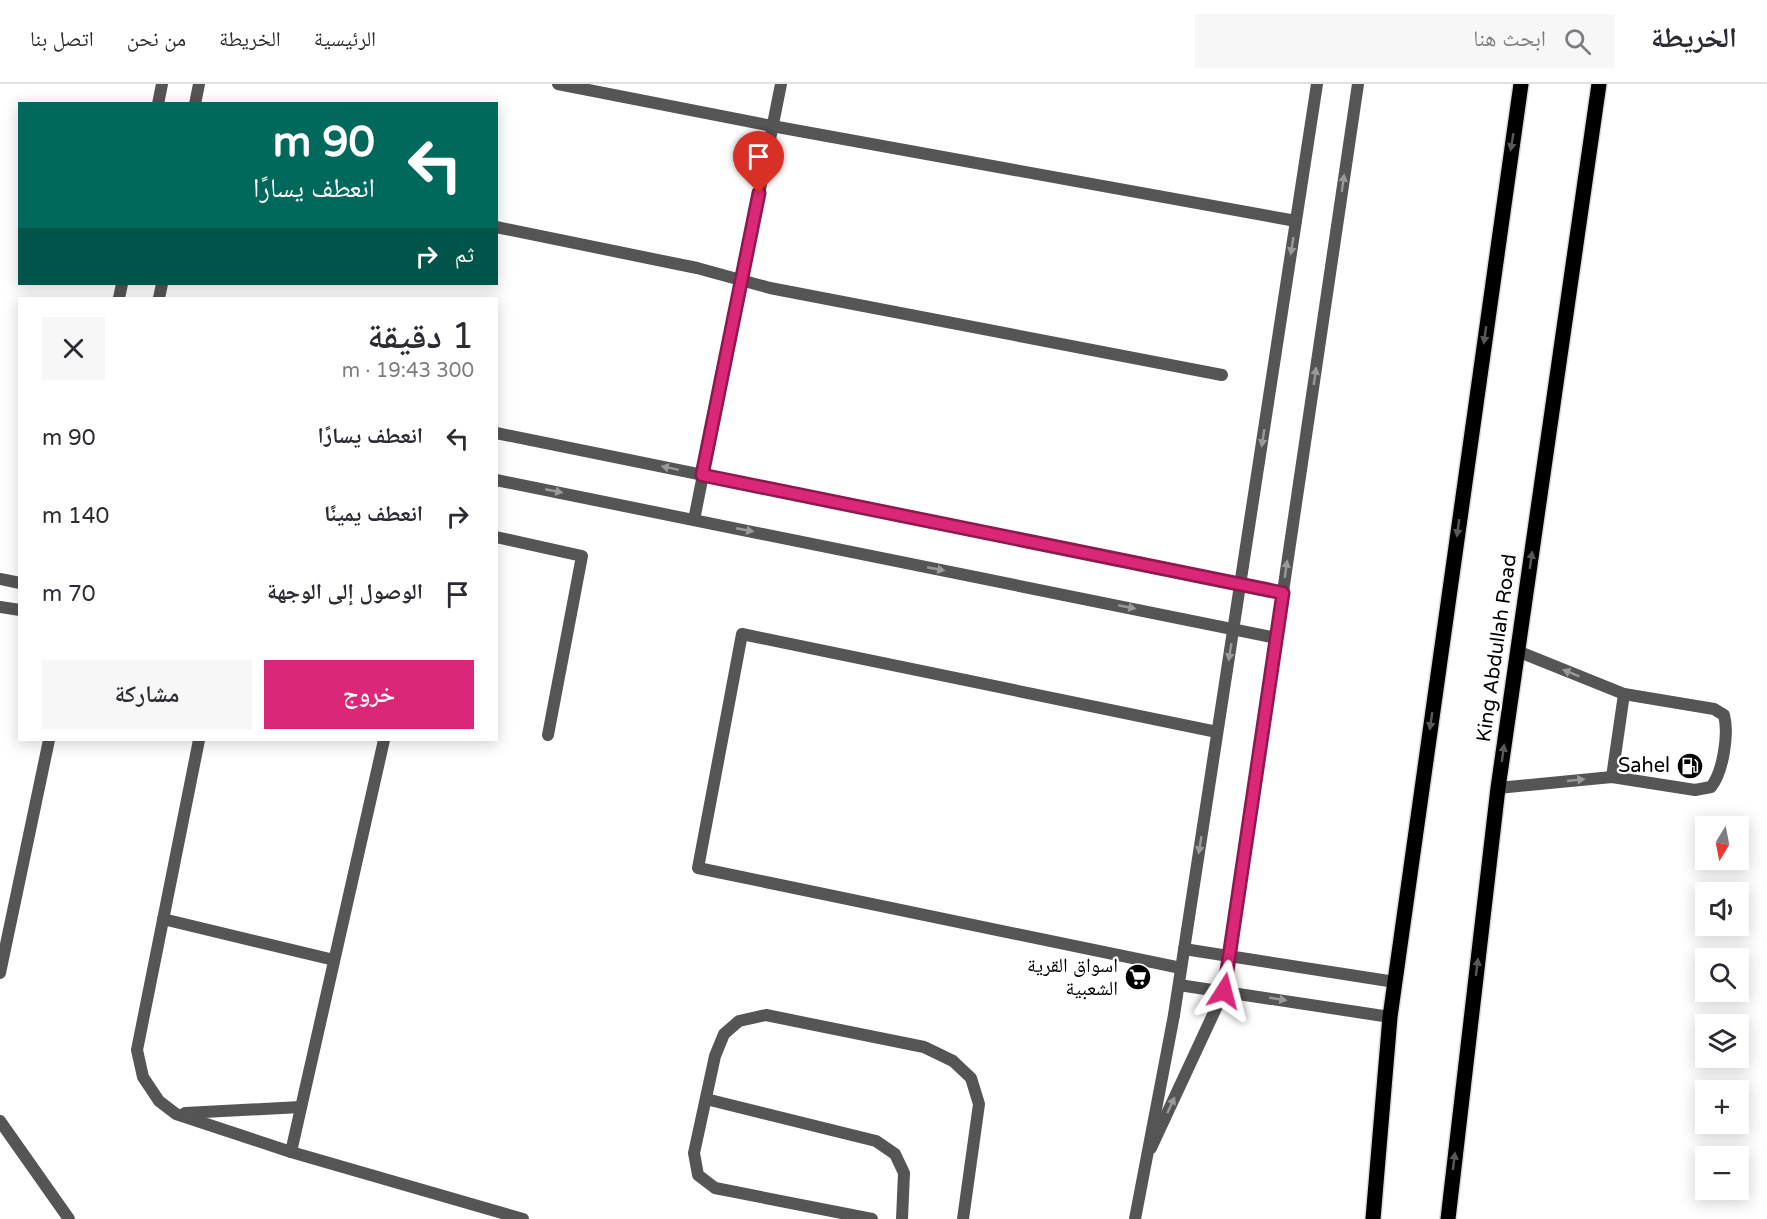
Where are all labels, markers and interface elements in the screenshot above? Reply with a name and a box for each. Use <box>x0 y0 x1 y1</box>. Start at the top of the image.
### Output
search box <box>1195 14 1615 68</box>
text: الخريطة <box>1651 21 1737 55</box>
icon: search <box>1561 25 1594 58</box>
text: ابحث هنا <box>1473 26 1546 52</box>
text: اتصل بنا <box>30 27 94 52</box>
text: من نحن <box>127 27 186 52</box>
text: الخريطة <box>219 27 281 52</box>
text: الرئيسية <box>314 27 376 52</box>
text: 90 m <box>273 117 375 168</box>
icon: left <box>396 126 474 204</box>
pin <box>733 131 784 193</box>
one-way arrow <box>1508 132 1517 151</box>
icon: arrive <box>742 140 775 173</box>
text: انعطف يسارًا <box>253 172 375 205</box>
one-way arrow <box>1339 173 1348 192</box>
one-way arrow <box>1288 236 1297 255</box>
icon: right <box>410 240 443 273</box>
text: ثم <box>455 242 474 268</box>
text: 1 دقيقة <box>367 315 474 358</box>
button: close <box>42 317 105 380</box>
one-way arrow <box>1480 326 1489 345</box>
text: 300 m · 19:43 <box>342 359 474 383</box>
one-way arrow <box>1310 366 1319 385</box>
icon: left <box>441 422 474 455</box>
text: انعطف يسارًا <box>318 423 423 449</box>
text: 90 m <box>42 425 96 451</box>
one-way arrow <box>1258 429 1267 448</box>
one-way arrow <box>660 463 679 472</box>
one-way arrow <box>545 487 564 496</box>
icon: right <box>441 500 474 533</box>
text: انعطف يمينًا <box>324 501 423 527</box>
text: 140 m <box>42 503 109 529</box>
one-way arrow <box>1453 519 1462 538</box>
one-way arrow <box>736 526 755 535</box>
one-way arrow <box>1526 550 1535 569</box>
street label: King Abdullah Road <box>1472 553 1522 743</box>
one-way arrow <box>1282 559 1291 578</box>
one-way arrow <box>927 565 946 574</box>
icon: arrive <box>441 578 474 611</box>
text: الوصول إلى الوجهة <box>267 579 423 605</box>
text: 70 m <box>42 581 96 607</box>
one-way arrow <box>1118 603 1137 612</box>
one-way arrow <box>1225 642 1234 661</box>
button: مشاركة <box>42 660 252 729</box>
button: خروج <box>264 660 474 729</box>
one-way arrow <box>1561 668 1579 678</box>
one-way arrow <box>1427 712 1436 731</box>
one-way arrow <box>1499 743 1508 762</box>
fuel station icon: Sahel <box>1675 751 1705 781</box>
place label: Sahel <box>1618 754 1670 778</box>
one-way arrow <box>1566 775 1585 785</box>
north arrow <box>1695 816 1749 870</box>
map controls <box>1695 816 1749 1200</box>
one-way arrow <box>1196 835 1205 854</box>
button: sound <box>1695 882 1749 936</box>
button: search <box>1695 948 1749 1002</box>
place label: اسواق القرية الشعبية <box>1027 954 1118 1001</box>
one-way arrow <box>1472 958 1482 977</box>
position arrow <box>1192 959 1256 1023</box>
supermarket icon: اسواق القرية الشعبية <box>1123 962 1153 992</box>
one-way arrow <box>1269 995 1288 1004</box>
button: layers <box>1695 1014 1749 1068</box>
button: + <box>1695 1080 1749 1134</box>
one-way arrow <box>1167 1096 1176 1113</box>
button: − <box>1695 1146 1749 1200</box>
one-way arrow <box>1450 1151 1459 1170</box>

